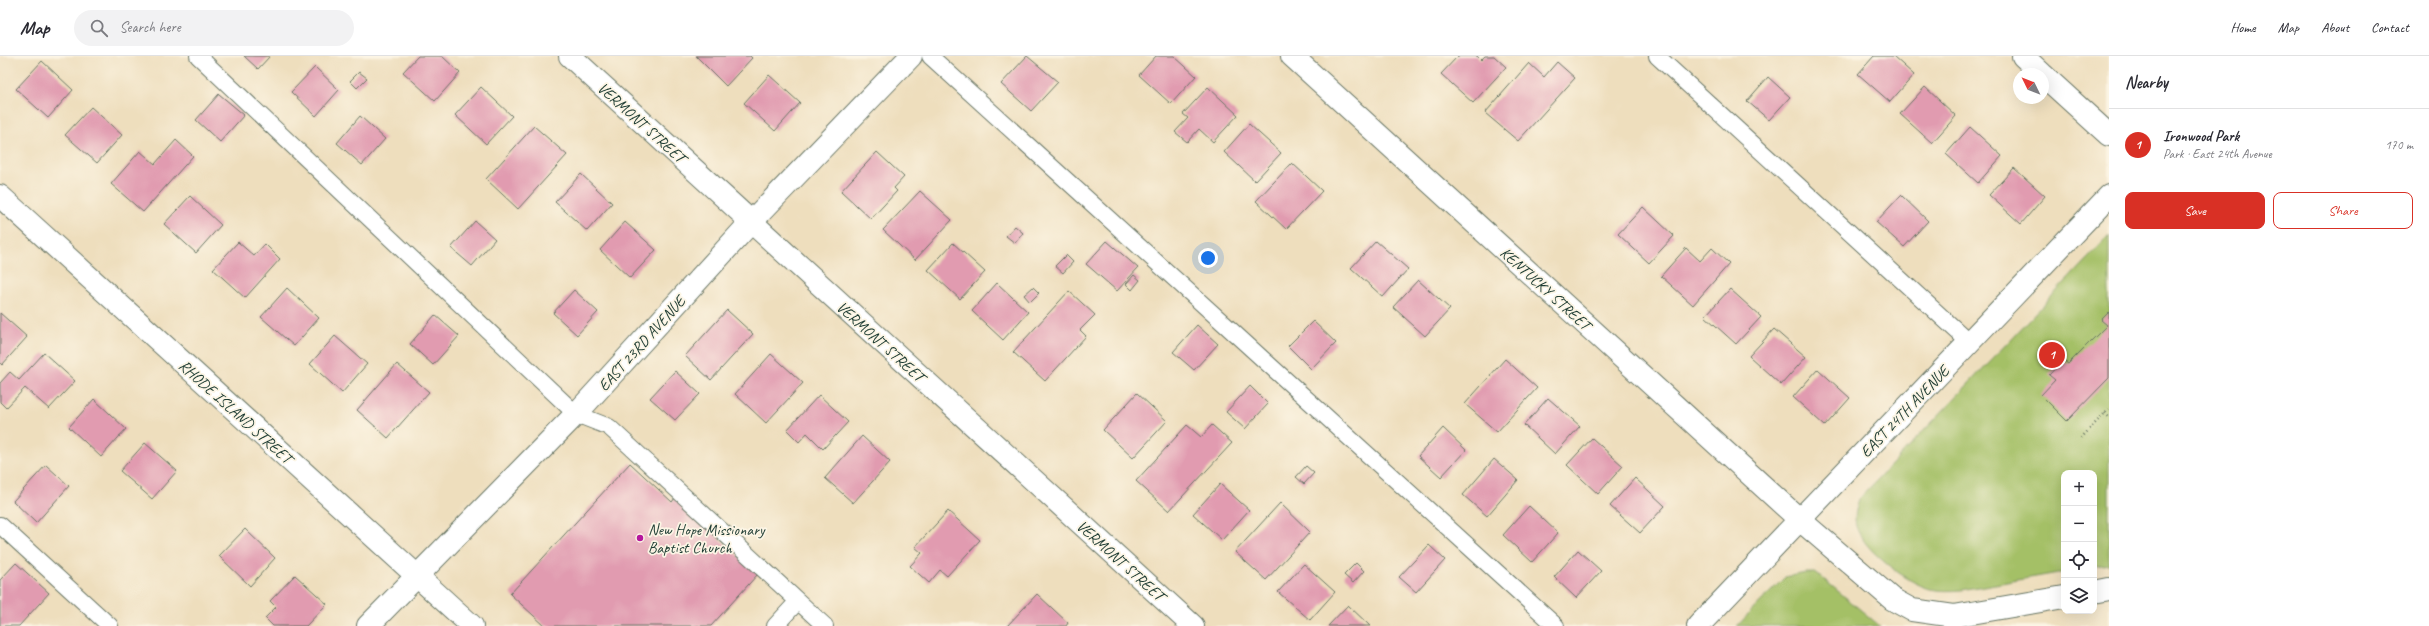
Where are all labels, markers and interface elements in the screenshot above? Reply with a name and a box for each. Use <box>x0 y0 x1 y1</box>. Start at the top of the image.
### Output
search box <box>74 10 354 46</box>
text: Map <box>20 16 50 40</box>
icon: search <box>88 17 110 39</box>
text: Search here <box>120 18 181 37</box>
text: Home <box>2230 19 2256 36</box>
text: Map <box>2278 19 2299 36</box>
text: About <box>2321 19 2349 36</box>
text: Contact <box>2371 19 2409 36</box>
north arrow <box>2013 68 2049 104</box>
text: Nearby <box>2125 72 2168 93</box>
street label: VERMONT STREET <box>593 78 693 171</box>
text: Ironwood Park <box>2163 127 2239 146</box>
text: 1 <box>2135 137 2141 153</box>
text: 170 m <box>2385 137 2413 153</box>
text: Park · East 24th Avenue <box>2163 146 2272 162</box>
button: Save <box>2125 192 2265 229</box>
button: Share <box>2273 192 2413 229</box>
street label: KENTUCKY STREET <box>1496 243 1598 337</box>
your location <box>1198 248 1218 268</box>
street label: EAST 23RD AVENUE <box>594 290 691 395</box>
street label: VERMONT STREET <box>832 297 932 390</box>
pin: 1 <box>2039 340 2065 370</box>
street label: RHODE ISLAND STREET <box>175 356 299 470</box>
street label: EAST 24TH AVENUE <box>1856 360 1955 462</box>
map controls <box>2061 470 2097 614</box>
button: + <box>2061 470 2097 506</box>
button: − <box>2061 506 2097 542</box>
street label: VERMONT STREET <box>1072 516 1172 609</box>
place label: New Hope Missionary Baptist Church <box>648 520 766 558</box>
marker: New Hope Missionary Baptist Church <box>635 533 645 543</box>
button: locate <box>2061 542 2097 578</box>
button: layers <box>2061 578 2097 614</box>

